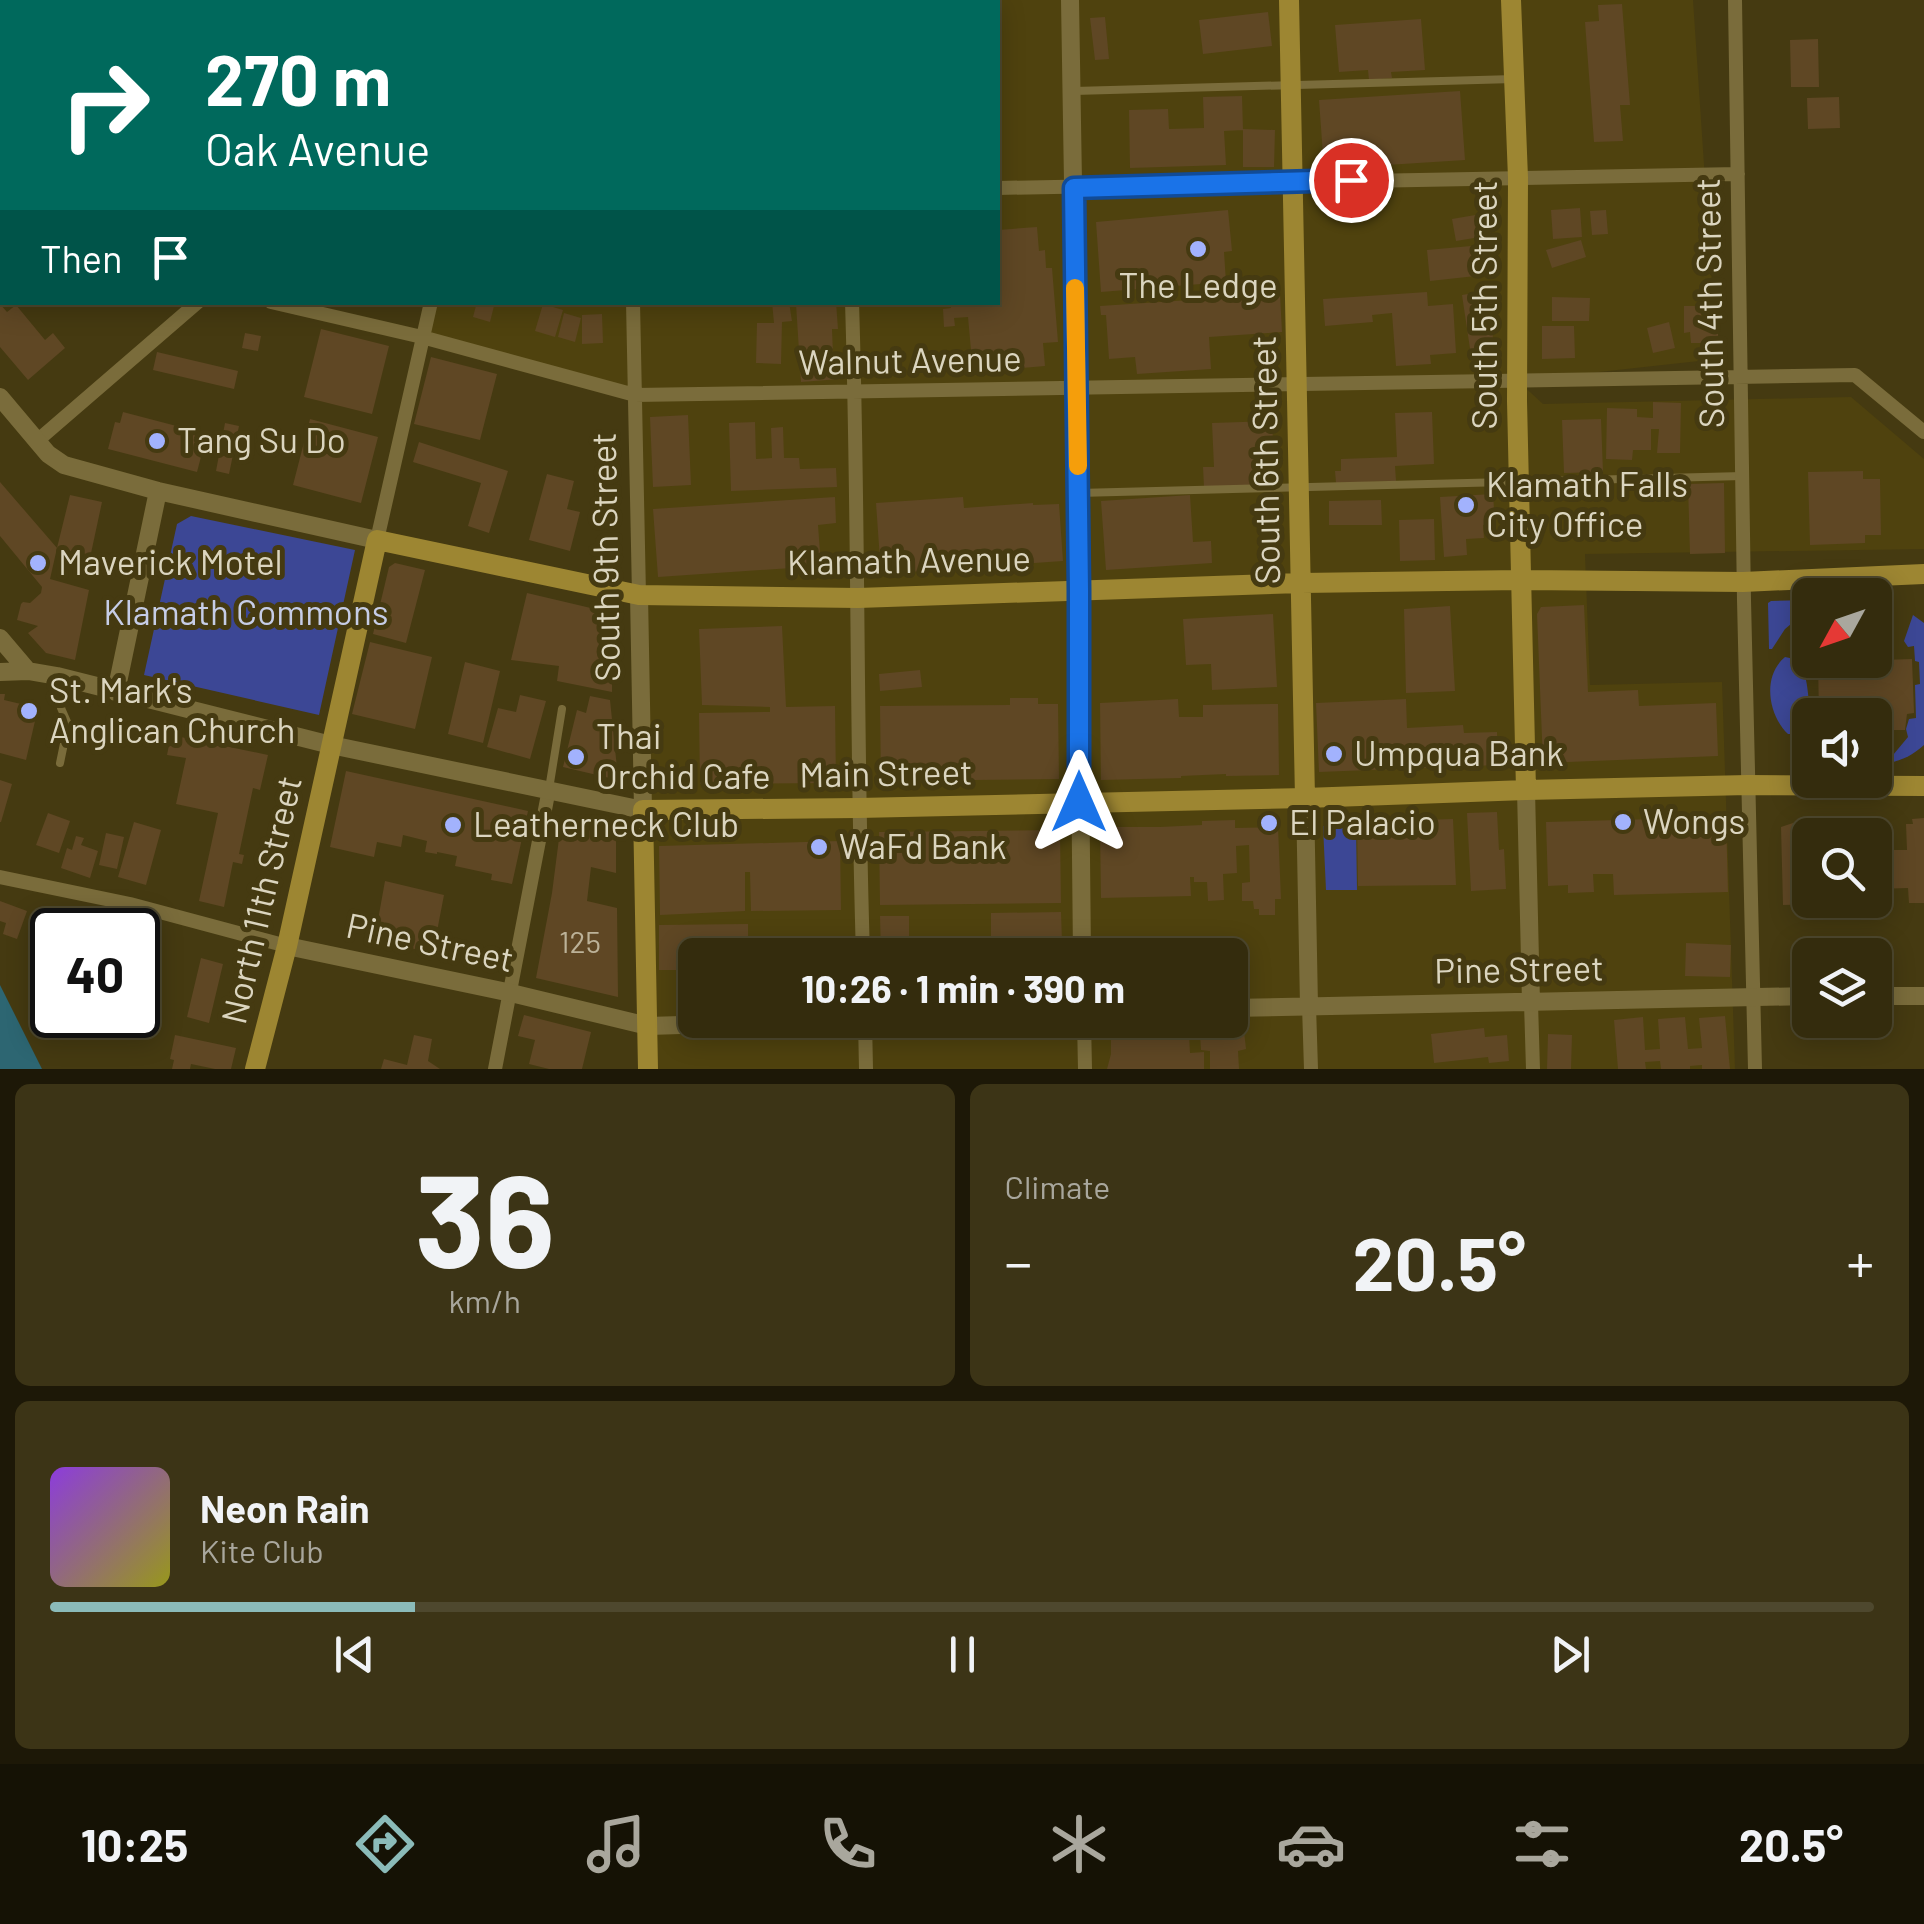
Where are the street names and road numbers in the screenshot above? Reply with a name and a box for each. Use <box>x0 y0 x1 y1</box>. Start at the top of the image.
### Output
street label: South 4th Street <box>1685 178 1731 429</box>
street label: South 5th Street <box>1462 180 1504 430</box>
street label: South 6th Street <box>1241 335 1287 585</box>
street label: Walnut Avenue <box>798 336 1022 382</box>
street label: South 9th Street <box>581 432 627 682</box>
street label: Klamath Avenue <box>787 536 1031 582</box>
street label: Main Street <box>799 749 973 795</box>
street label: North 11th Street <box>211 771 309 1028</box>
street label: Pine Street <box>343 903 518 979</box>
street label: Pine Street <box>1434 946 1604 990</box>

